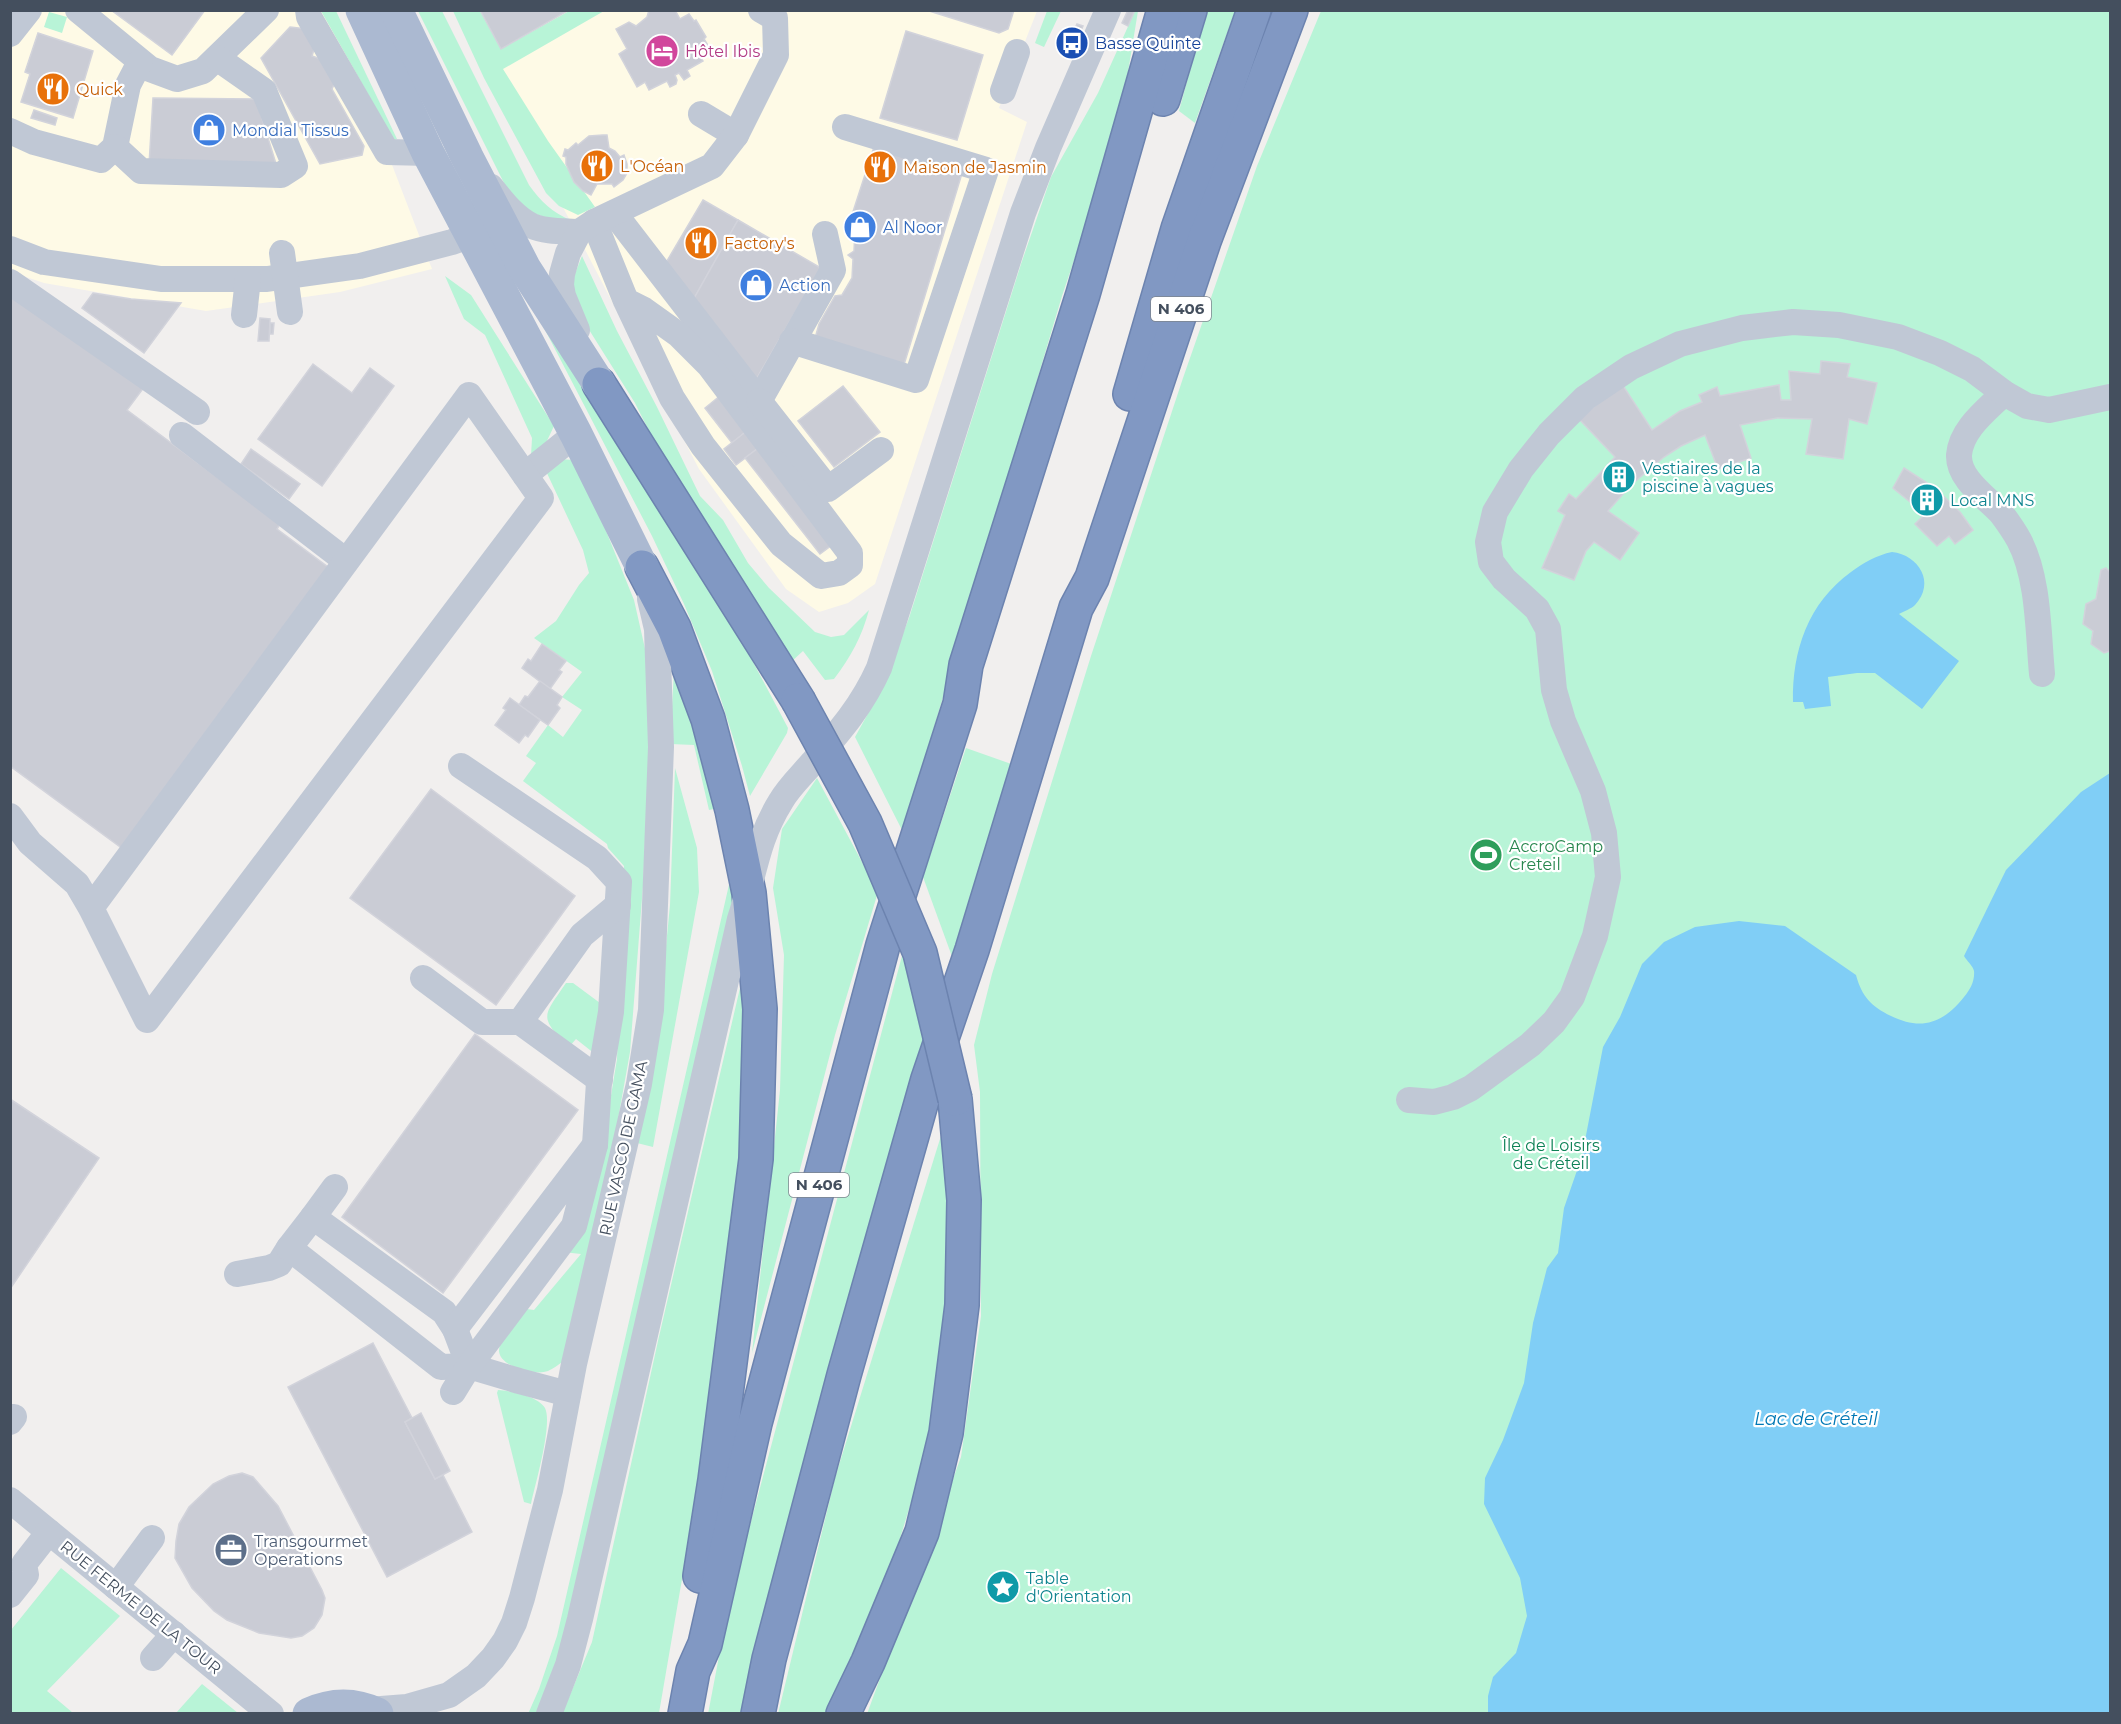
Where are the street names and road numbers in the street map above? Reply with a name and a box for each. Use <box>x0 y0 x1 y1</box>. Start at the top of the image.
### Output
road number: N 406 <box>1151 297 1211 321</box>
street label: RUE VASCO DE GAMA <box>596 1058 651 1237</box>
road number: N 406 <box>789 1173 849 1197</box>
street label: RUE FERME DE LA TOUR <box>56 1537 225 1678</box>

